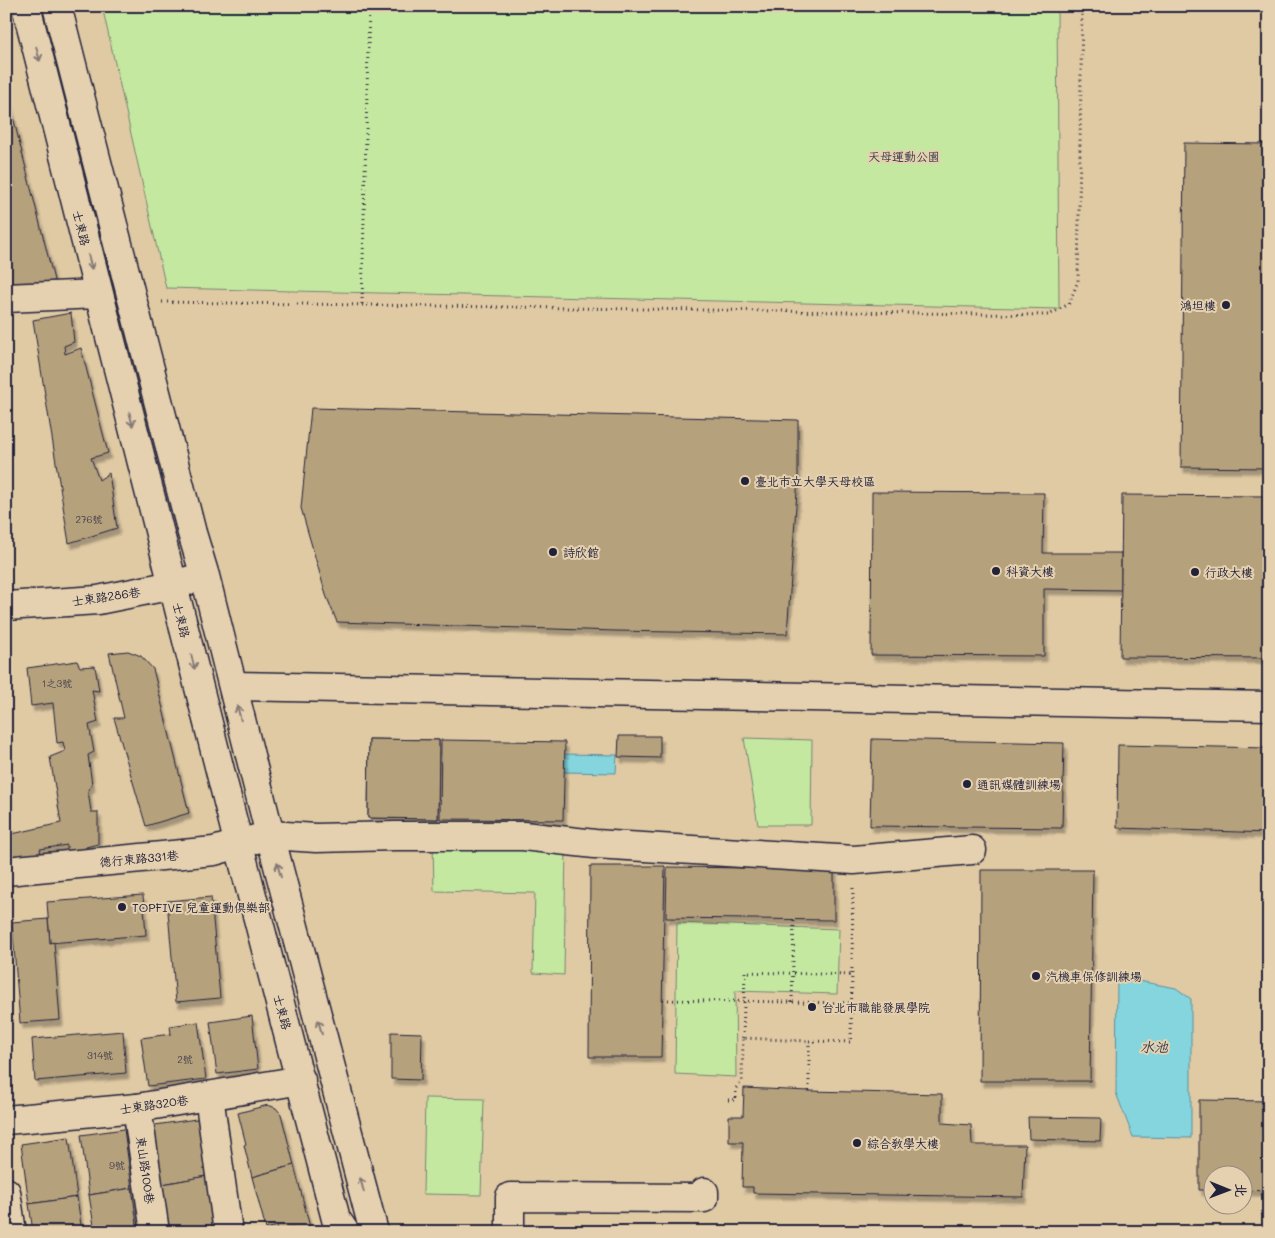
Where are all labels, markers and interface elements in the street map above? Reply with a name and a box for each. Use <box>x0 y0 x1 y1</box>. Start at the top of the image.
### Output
one-way arrow <box>33 45 43 61</box>
park label: 天母運動公園 <box>868 148 940 164</box>
street label: 士東路 <box>70 209 94 247</box>
one-way arrow <box>86 253 95 269</box>
place label: 鴻坦樓 <box>1180 297 1216 313</box>
marker: 鴻坦樓 <box>1220 299 1232 311</box>
one-way arrow <box>127 411 136 427</box>
place label: 臺北市立大學天母校區 <box>755 473 875 489</box>
marker: 臺北市立大學天母校區 <box>739 475 751 487</box>
house number: 276號 <box>75 512 103 526</box>
place label: 詩欣館 <box>563 544 599 560</box>
marker: 詩欣館 <box>547 546 559 558</box>
place label: 科資大樓 <box>1006 563 1054 579</box>
place label: 行政大樓 <box>1205 564 1253 580</box>
marker: 科資大樓 <box>990 565 1002 577</box>
marker: 行政大樓 <box>1189 566 1201 578</box>
street label: 士東路286巷 <box>71 583 141 609</box>
street label: 士東路 <box>170 601 194 639</box>
one-way arrow <box>189 653 198 669</box>
house number: 1之3號 <box>42 676 72 690</box>
one-way arrow <box>234 705 243 721</box>
place label: 通訊媒體訓練場 <box>977 776 1061 792</box>
marker: 通訊媒體訓練場 <box>961 778 973 790</box>
street label: 德行東路331巷 <box>99 847 179 869</box>
one-way arrow <box>274 863 284 879</box>
place label: TOPFIVE 兒童運動俱樂部 <box>132 899 270 915</box>
marker: TOPFIVE 兒童運動俱樂部 <box>116 901 128 913</box>
place label: 汽機車保修訓練場 <box>1046 968 1142 984</box>
marker: 汽機車保修訓練場 <box>1030 970 1042 982</box>
street label: 士東路 <box>271 993 295 1031</box>
place label: 台北市職能發展學院 <box>822 999 930 1015</box>
marker: 台北市職能發展學院 <box>806 1001 818 1013</box>
one-way arrow <box>315 1020 325 1036</box>
water label: 水池 <box>1140 1037 1169 1056</box>
house number: 314號 <box>87 1048 113 1062</box>
house number: 2號 <box>177 1052 193 1066</box>
street label: 士東路320巷 <box>119 1091 189 1117</box>
street label: 東山路100巷 <box>133 1135 159 1205</box>
place label: 綜合教學大樓 <box>867 1135 939 1151</box>
marker: 綜合教學大樓 <box>851 1137 863 1149</box>
house number: 9號 <box>109 1158 125 1172</box>
north arrow <box>1202 1166 1252 1216</box>
one-way arrow <box>356 1177 366 1193</box>
text: 北 <box>1232 1183 1251 1197</box>

